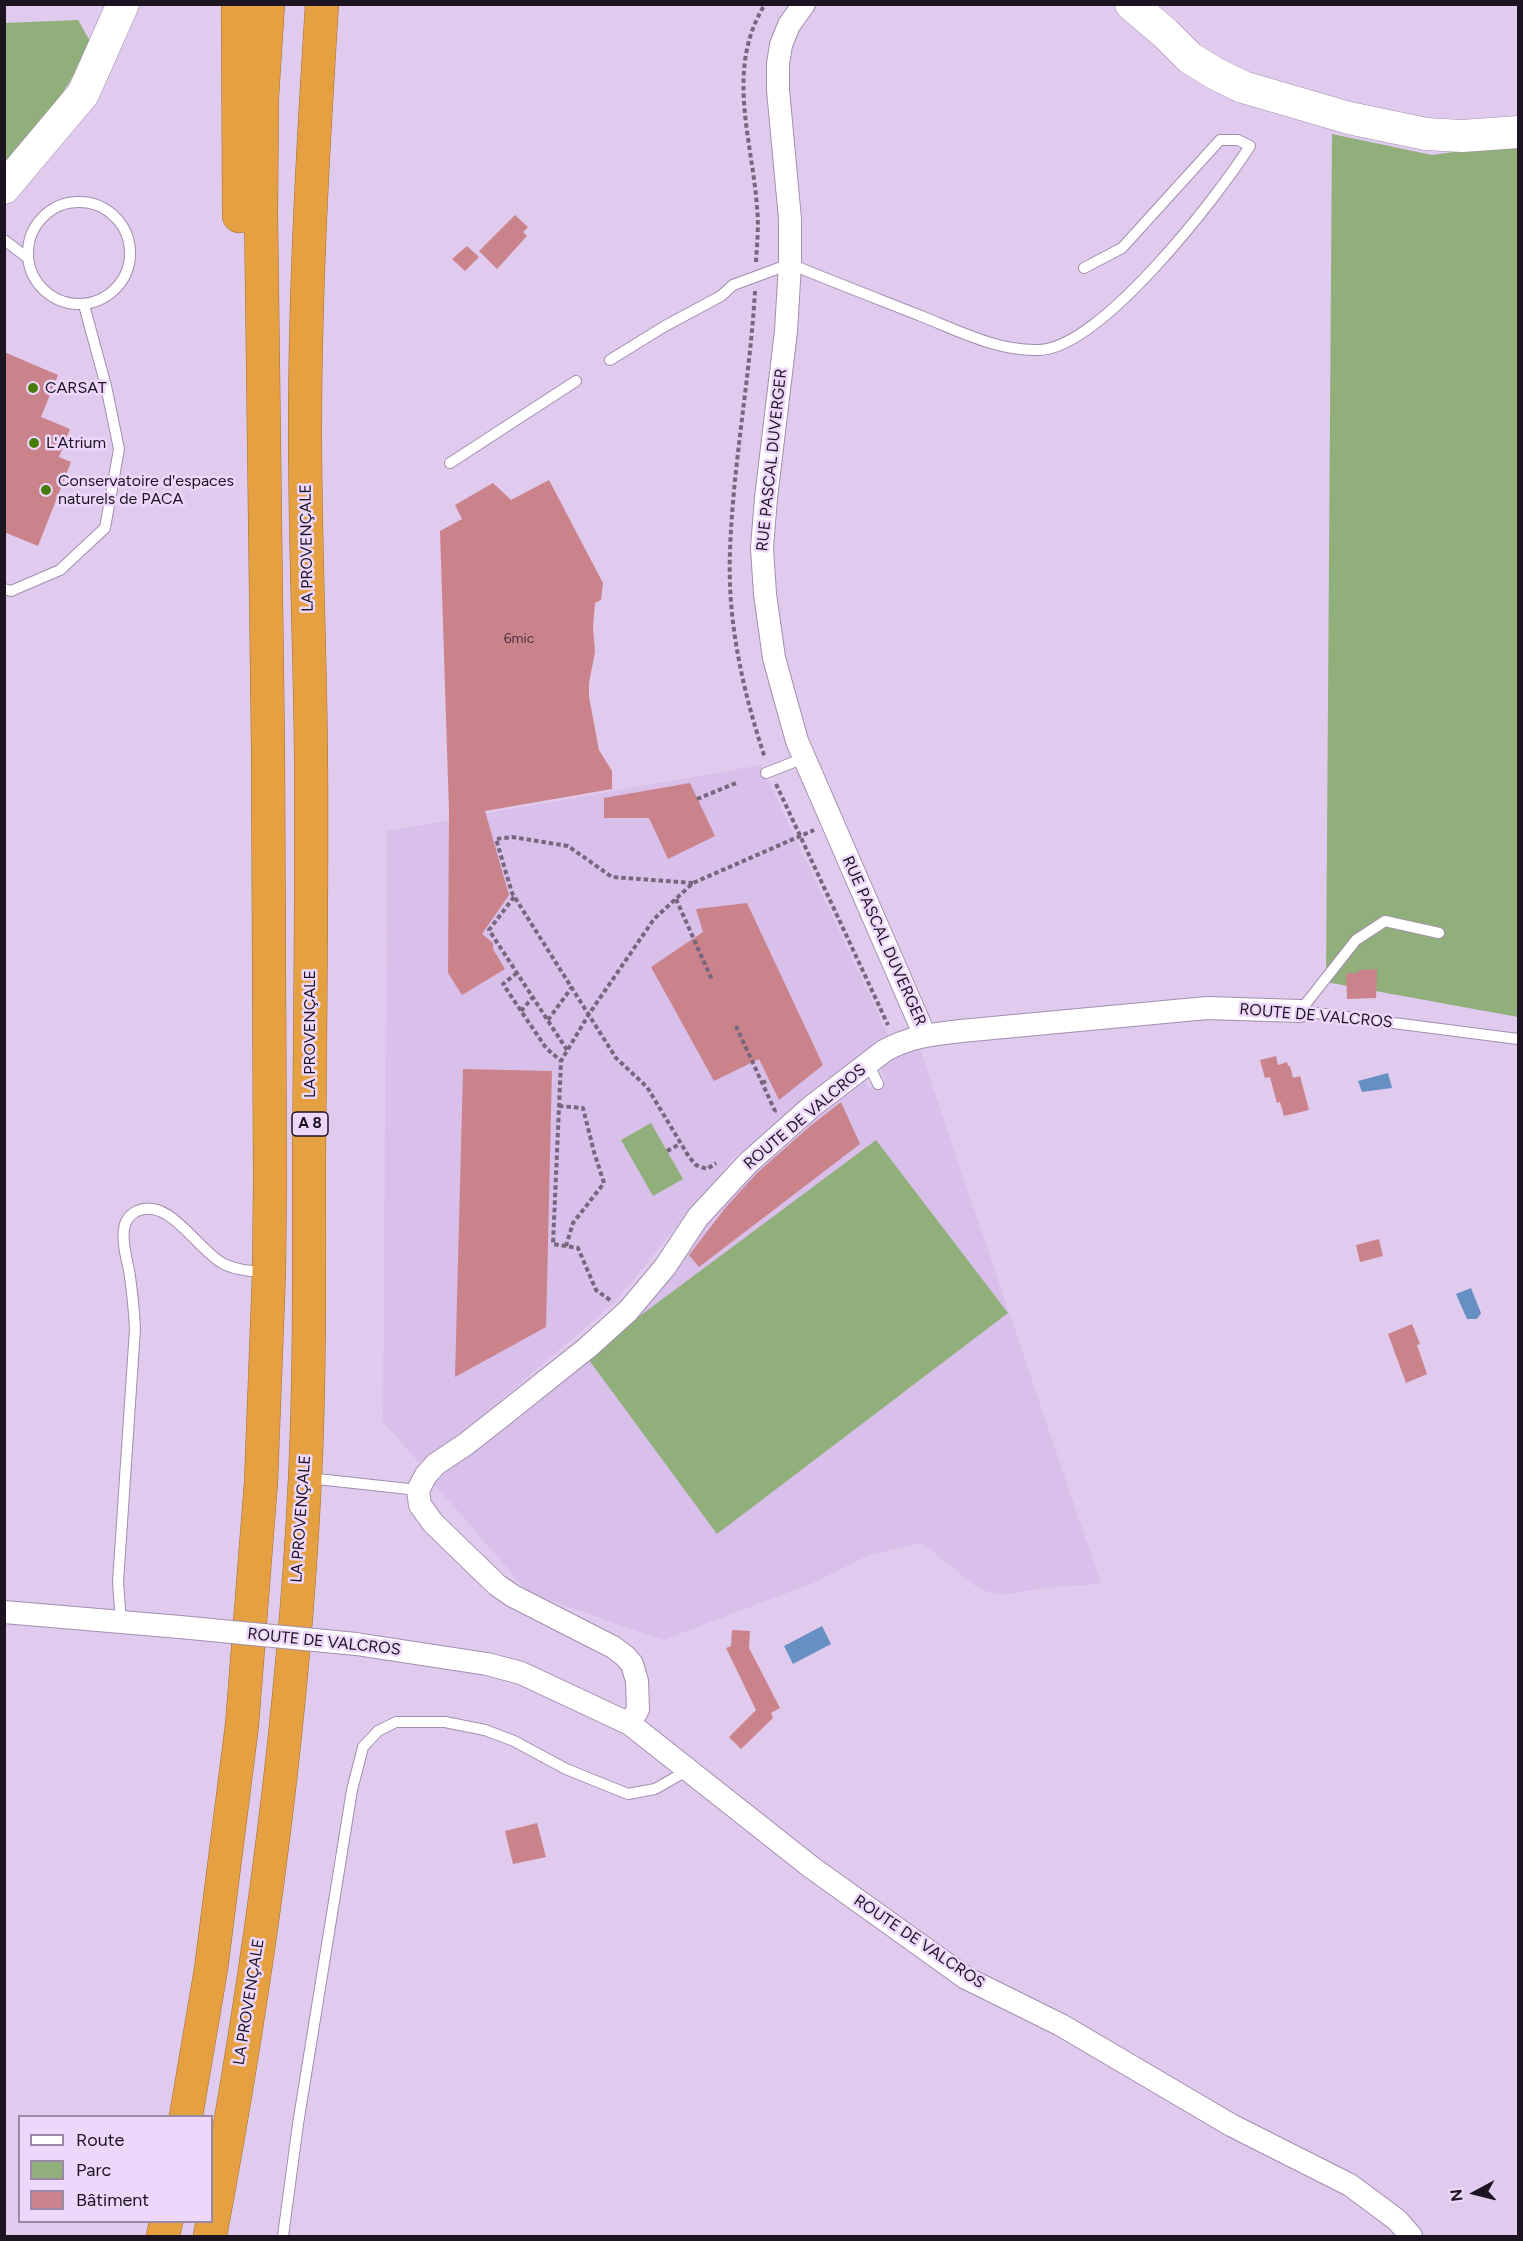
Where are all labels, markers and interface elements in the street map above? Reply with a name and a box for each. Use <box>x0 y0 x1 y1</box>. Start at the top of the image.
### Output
street label: RUE PASCAL DUVERGER <box>753 368 791 552</box>
place label: CARSAT <box>45 378 107 398</box>
marker: CARSAT <box>26 381 40 395</box>
place label: L'Atrium <box>46 433 106 453</box>
marker: L'Atrium <box>27 436 41 450</box>
place label: Conservatoire d'espaces naturels de PACA <box>58 471 234 509</box>
marker: Conservatoire d'espaces naturels de PACA <box>39 483 53 497</box>
street label: LA PROVENÇALE <box>296 484 318 612</box>
house number: 6mic <box>504 631 534 647</box>
street label: RUE PASCAL DUVERGER <box>838 853 930 1029</box>
street label: LA PROVENÇALE <box>300 970 320 1098</box>
street label: ROUTE DE VALCROS <box>1239 1000 1393 1032</box>
street label: ROUTE DE VALCROS <box>740 1060 870 1174</box>
road number: A 8 <box>292 1112 328 1136</box>
street label: LA PROVENÇALE <box>287 1455 315 1583</box>
street label: ROUTE DE VALCROS <box>247 1624 401 1660</box>
street label: ROUTE DE VALCROS <box>850 1891 988 1993</box>
street label: LA PROVENÇALE <box>230 1937 268 2067</box>
legend <box>18 2115 213 2223</box>
text: Route <box>76 2129 124 2151</box>
text: Parc <box>76 2159 111 2181</box>
north arrow <box>1445 2163 1505 2223</box>
text: N <box>1446 2188 1467 2203</box>
text: Bâtiment <box>76 2189 149 2211</box>

